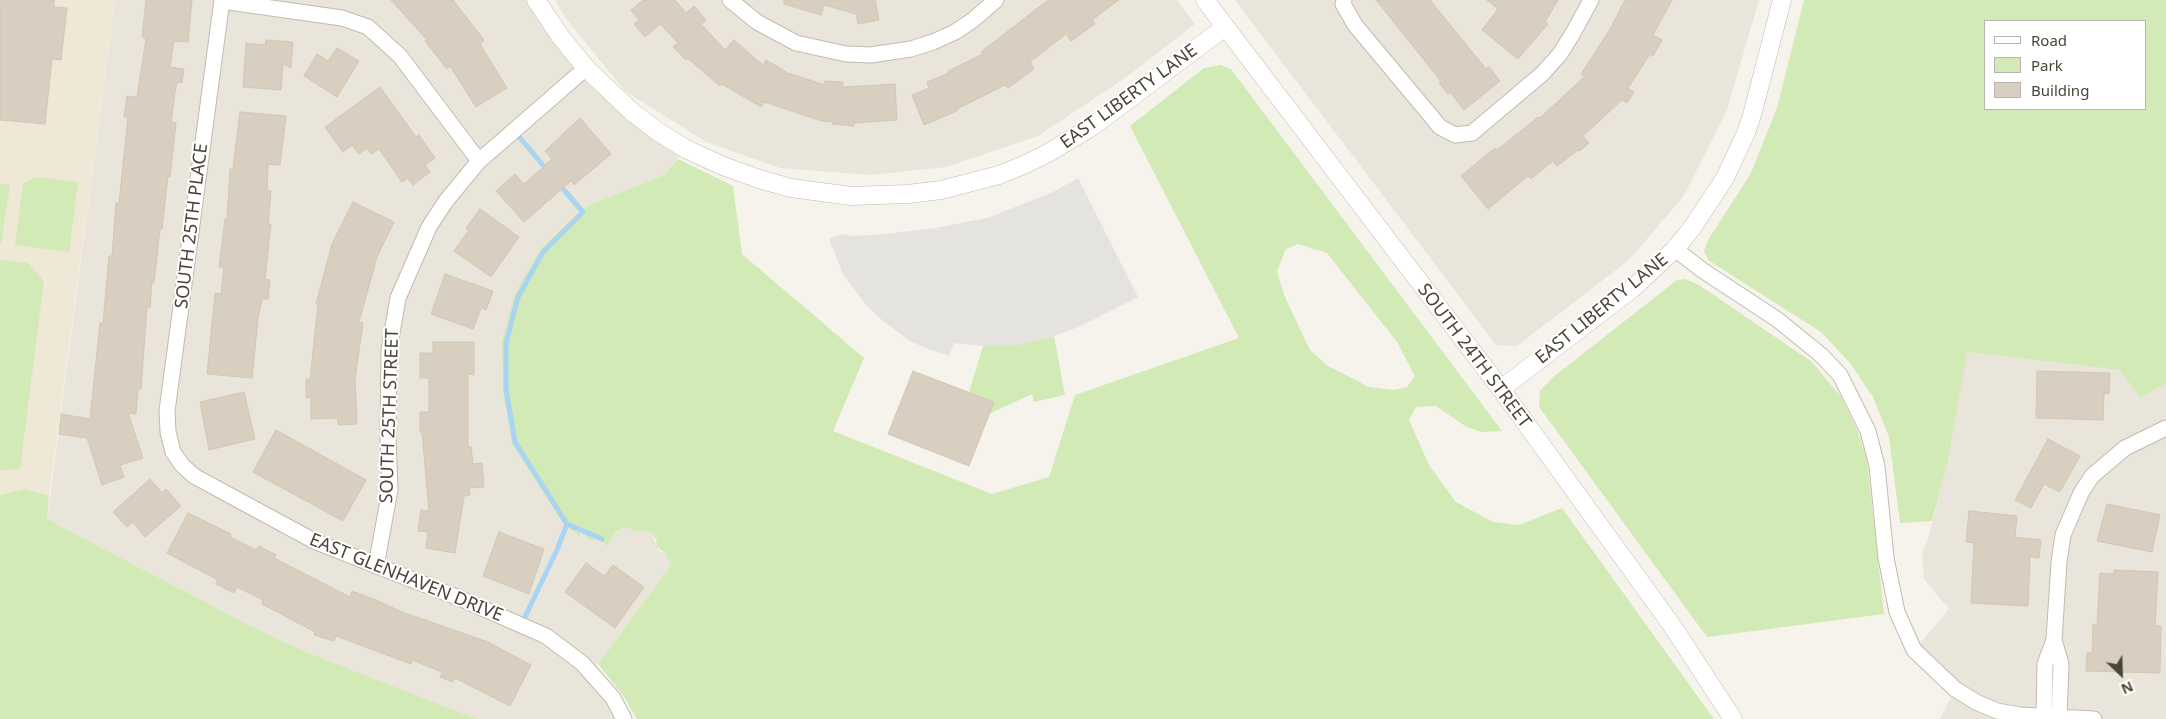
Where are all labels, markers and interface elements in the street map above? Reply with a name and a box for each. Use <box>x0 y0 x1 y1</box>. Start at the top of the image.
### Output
legend <box>1984 20 2146 110</box>
text: Road <box>2031 30 2067 50</box>
street label: EAST LIBERTY LANE <box>1056 40 1202 154</box>
text: Park <box>2031 55 2063 75</box>
text: Building <box>2031 80 2089 100</box>
street label: SOUTH 25TH PLACE <box>171 142 213 310</box>
street label: EAST LIBERTY LANE <box>1531 249 1673 369</box>
street label: SOUTH 24TH STREET <box>1413 280 1535 432</box>
street label: SOUTH 25TH STREET <box>376 328 404 504</box>
street label: EAST GLENHAVEN DRIVE <box>306 529 506 627</box>
north arrow <box>2096 649 2146 699</box>
text: N <box>2118 677 2136 699</box>

